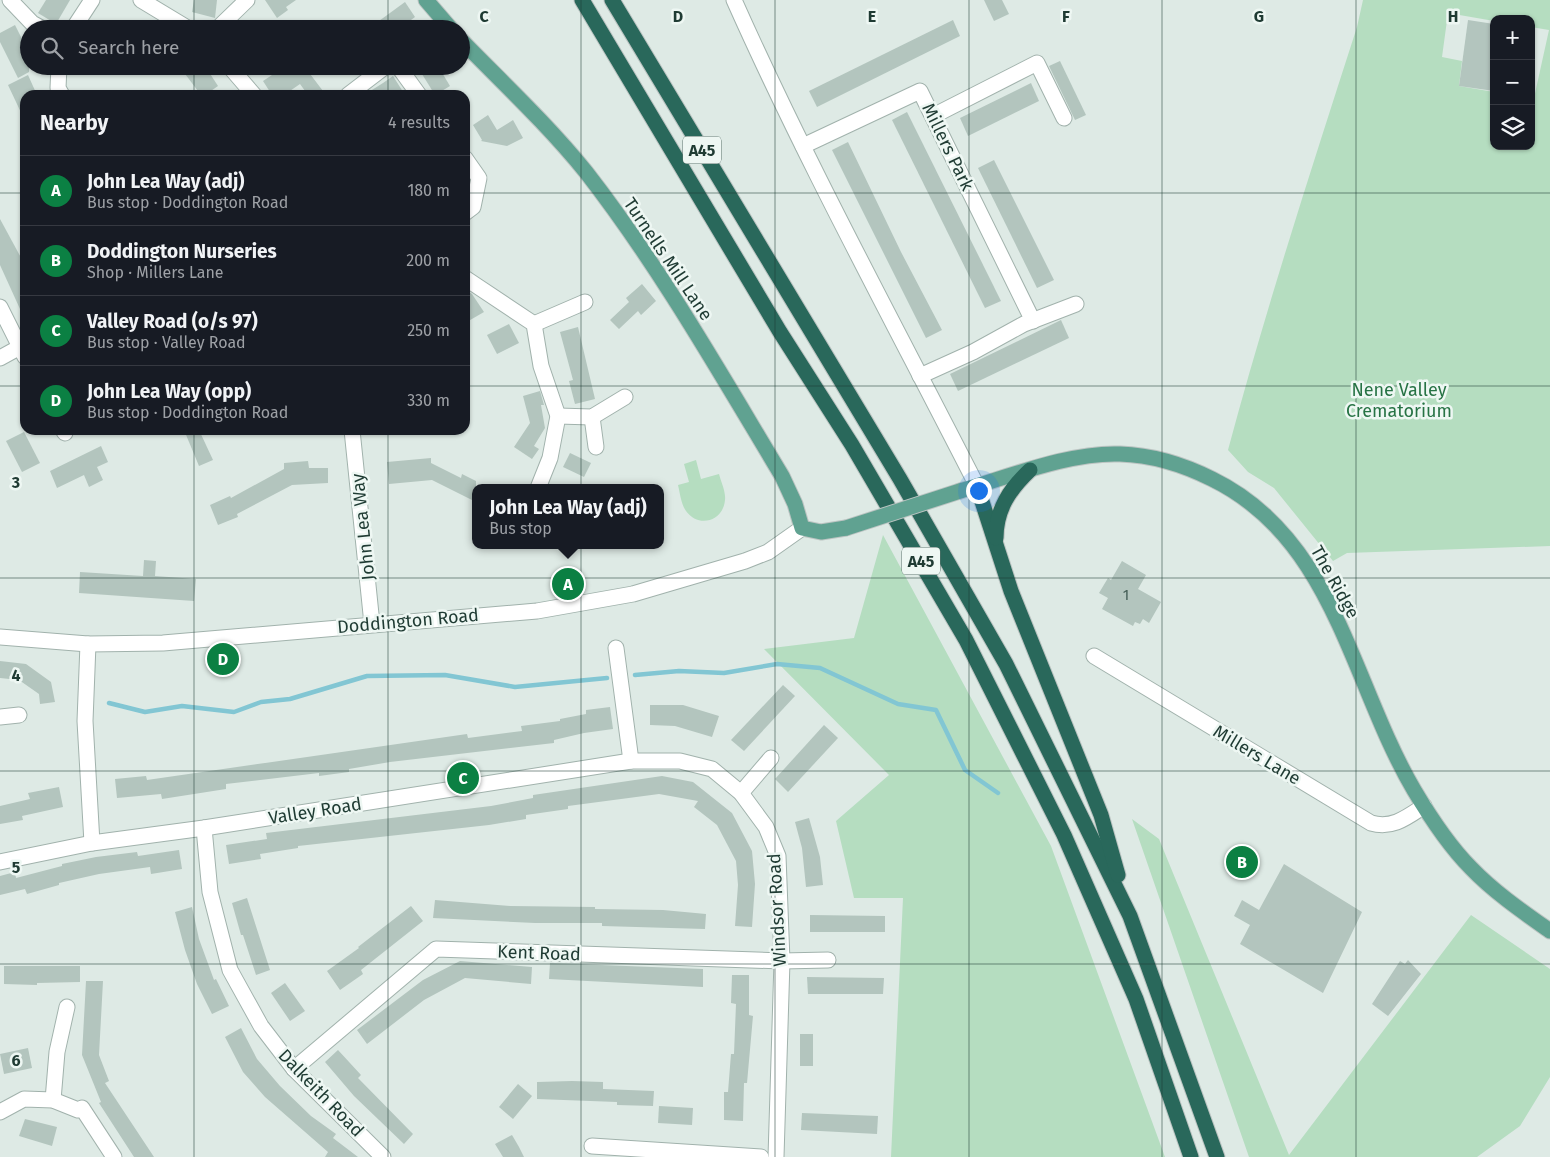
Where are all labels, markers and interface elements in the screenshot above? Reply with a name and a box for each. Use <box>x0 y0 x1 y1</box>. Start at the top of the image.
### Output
text: C <box>479 7 489 26</box>
text: D <box>673 7 683 26</box>
text: E <box>868 7 876 26</box>
text: F <box>1062 7 1070 26</box>
text: G <box>1254 7 1264 26</box>
text: H <box>1448 7 1458 26</box>
map controls <box>1490 15 1535 150</box>
button: + <box>1490 15 1535 60</box>
search box <box>20 20 470 75</box>
icon: search <box>38 34 66 62</box>
text: Search here <box>78 36 179 59</box>
button: − <box>1490 60 1535 105</box>
street label: Millers Park <box>917 100 979 195</box>
button: layers <box>1490 105 1535 150</box>
text: Nearby <box>40 110 108 136</box>
text: 4 results <box>388 113 450 132</box>
road number: A45 <box>683 136 721 164</box>
text: John Lea Way (adj) <box>87 170 245 193</box>
text: A <box>51 181 61 200</box>
text: 180 m <box>407 181 450 200</box>
text: Bus stop · Doddington Road <box>87 193 288 212</box>
street label: Turnells Mill Lane <box>619 193 717 325</box>
text: Doddington Nurseries <box>87 240 277 263</box>
text: B <box>51 251 61 270</box>
text: 200 m <box>406 251 450 270</box>
text: Shop · Millers Lane <box>87 263 224 282</box>
text: Valley Road (o/s 97) <box>87 310 258 333</box>
text: C <box>51 321 61 340</box>
text: 250 m <box>407 321 450 340</box>
text: Bus stop · Valley Road <box>87 333 246 352</box>
park label: Nene Valley Crematorium <box>1346 379 1452 422</box>
text: John Lea Way (opp) <box>87 380 251 403</box>
text: D <box>51 391 61 410</box>
text: 330 m <box>407 391 450 410</box>
text: Bus stop · Doddington Road <box>87 403 288 422</box>
street label: John Lea Way <box>346 472 380 581</box>
text: 3 <box>11 473 20 492</box>
your location <box>966 478 992 504</box>
popup <box>472 484 664 549</box>
text: John Lea Way (adj) <box>489 496 647 519</box>
text: Bus stop <box>489 519 552 538</box>
street label: The Ridge <box>1306 542 1364 622</box>
road number: A45 <box>902 548 940 574</box>
pin: A <box>552 565 584 603</box>
house number: 1 <box>1123 586 1129 604</box>
street label: Doddington Road <box>336 604 480 638</box>
pin: D <box>207 640 239 678</box>
text: 4 <box>11 666 21 685</box>
street label: Millers Lane <box>1209 720 1305 790</box>
pin: C <box>447 759 479 797</box>
street label: Valley Road <box>267 793 363 829</box>
pin: B <box>1226 843 1258 881</box>
street label: Windsor Road <box>763 853 791 967</box>
text: 5 <box>12 858 21 877</box>
street label: Kent Road <box>497 941 581 965</box>
street label: Dalkeith Road <box>274 1045 368 1141</box>
text: 6 <box>11 1051 21 1070</box>

